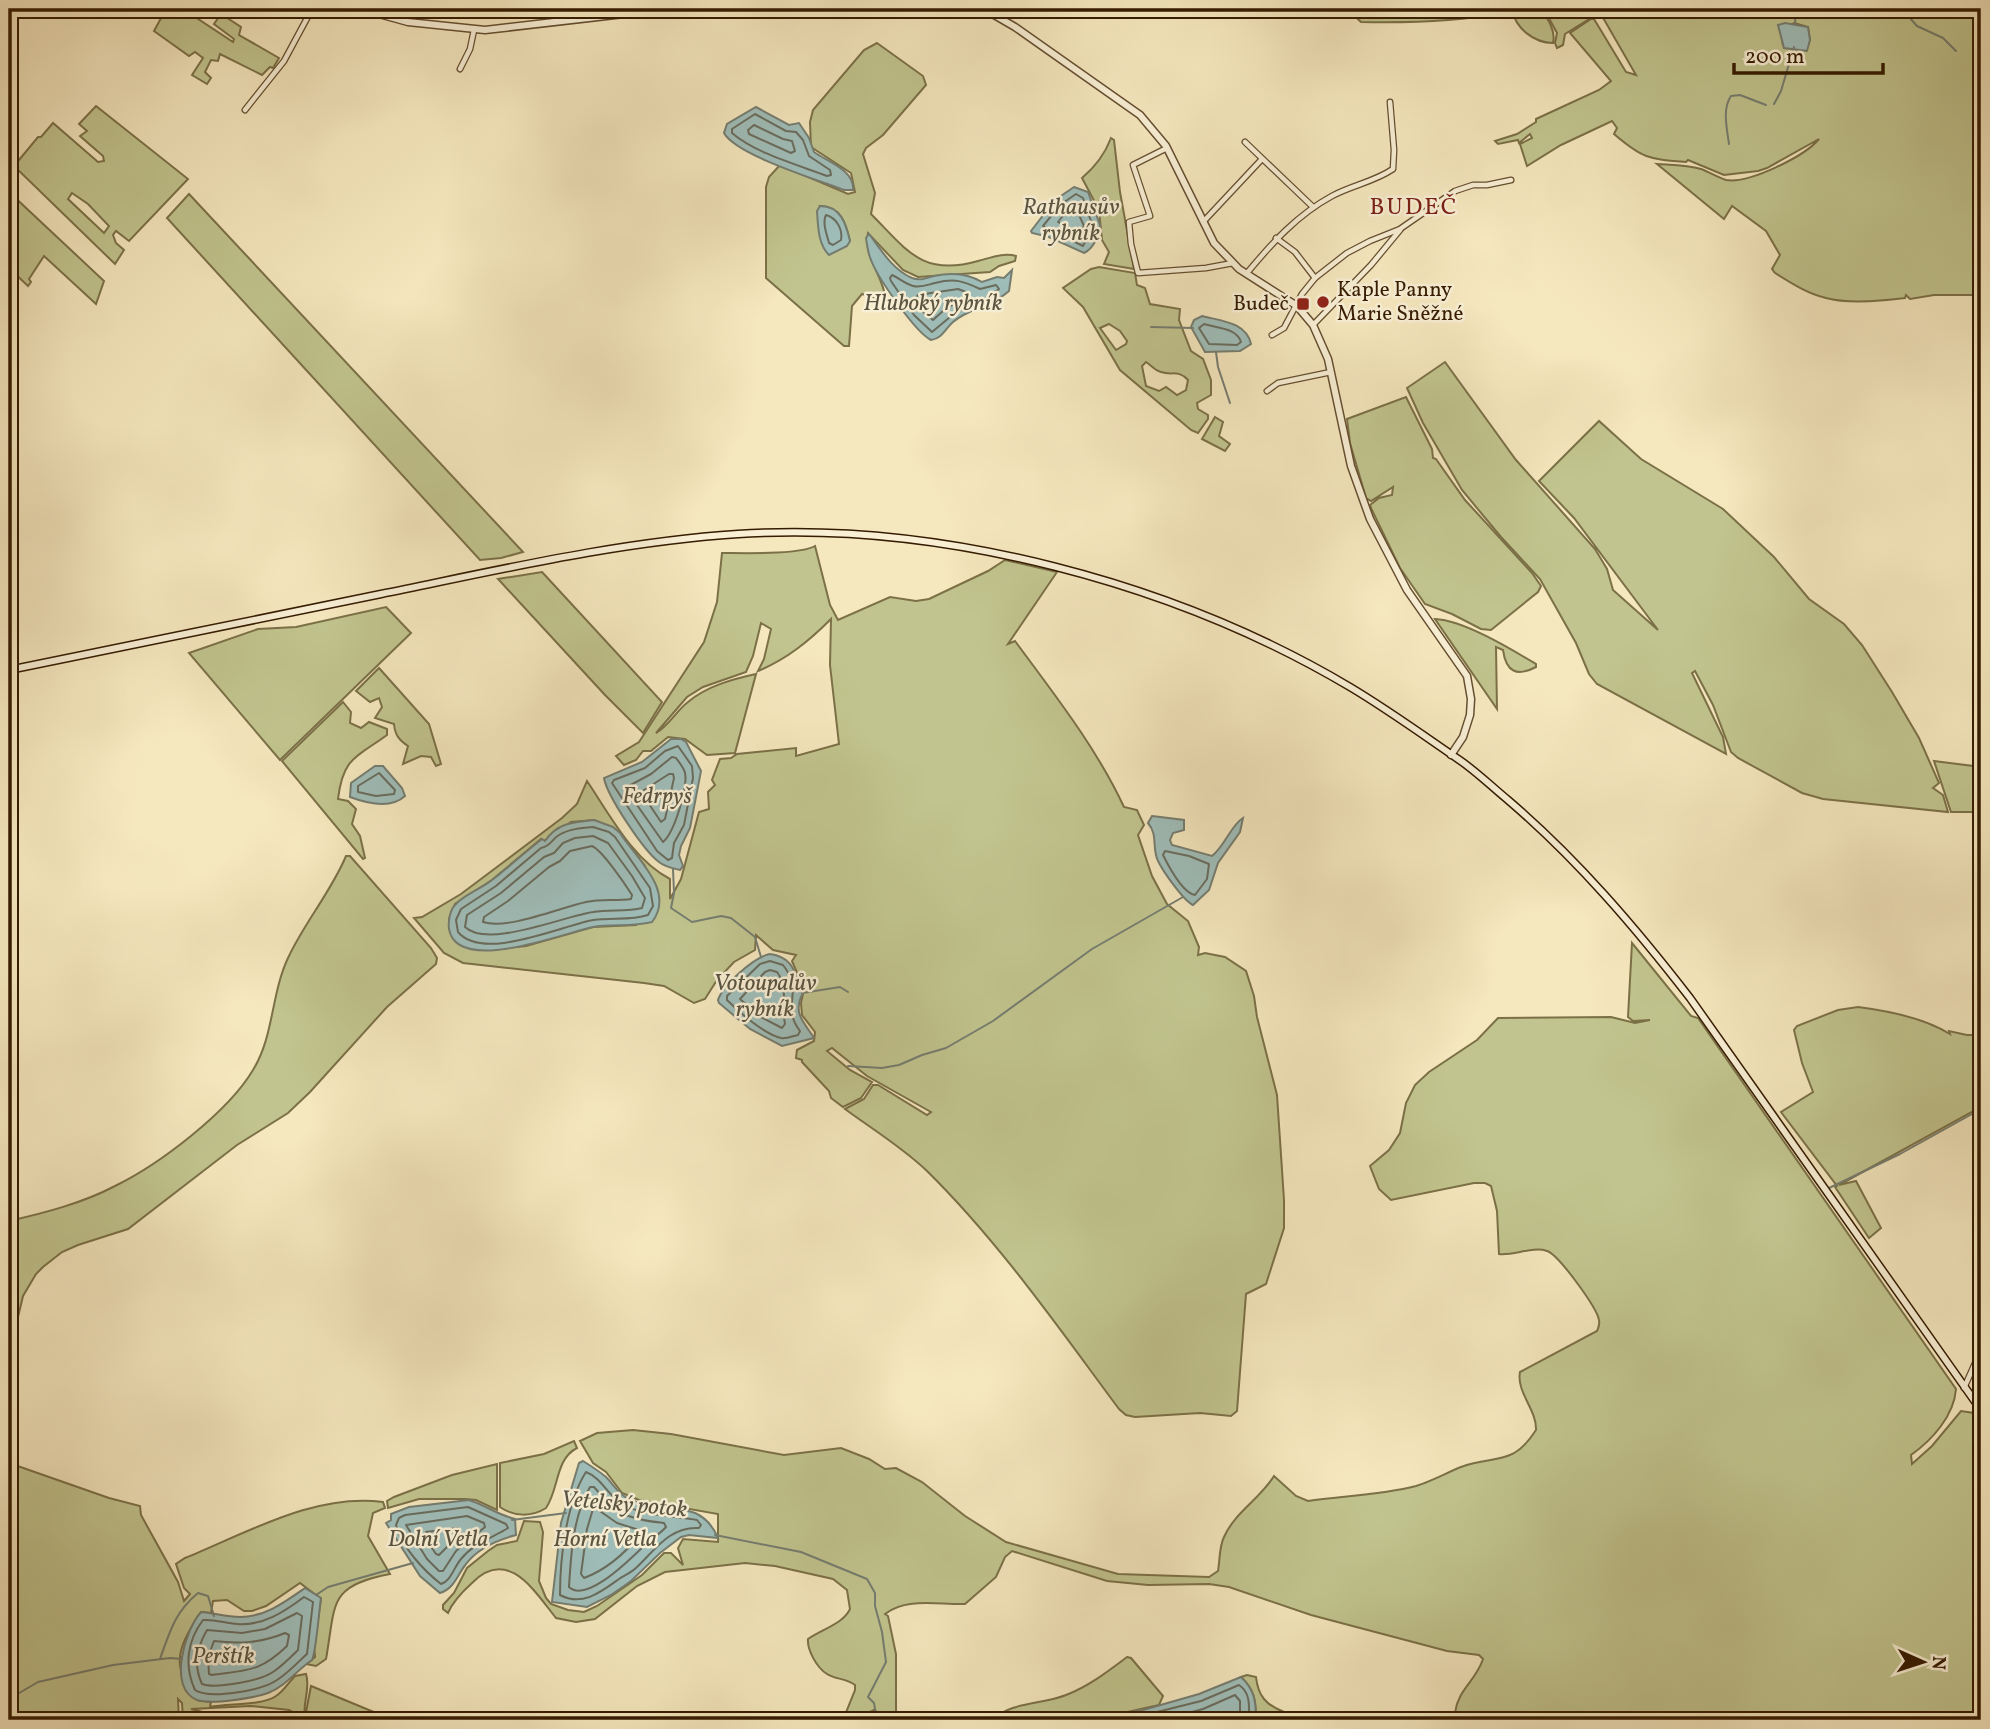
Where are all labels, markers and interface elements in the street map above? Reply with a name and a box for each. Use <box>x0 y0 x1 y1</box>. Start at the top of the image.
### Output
scale bar <box>1734 32 1883 76</box>
text: 200 m <box>1745 43 1805 72</box>
district label: BUDEČ <box>1370 191 1458 225</box>
water label: Rathausův rybník <box>1022 192 1120 250</box>
place label: Kaple Panny Marie Sněžné <box>1337 276 1463 329</box>
water label: Hluboký rybník <box>863 288 1003 320</box>
place label: Budeč <box>1233 290 1289 319</box>
marker: Kaple Panny Marie Sněžné <box>1315 294 1331 310</box>
marker: Budeč <box>1295 296 1311 312</box>
water label: Fedrpyš <box>622 781 693 813</box>
water label: Votoupalův rybník <box>713 968 817 1026</box>
water label: Vetelský potok <box>559 1484 689 1526</box>
water label: Dolní Vetla <box>388 1524 488 1556</box>
water label: Horní Vetla <box>553 1524 657 1556</box>
north arrow <box>1888 1628 1958 1698</box>
water label: Perštík <box>192 1641 255 1673</box>
text: N <box>1925 1655 1951 1671</box>

